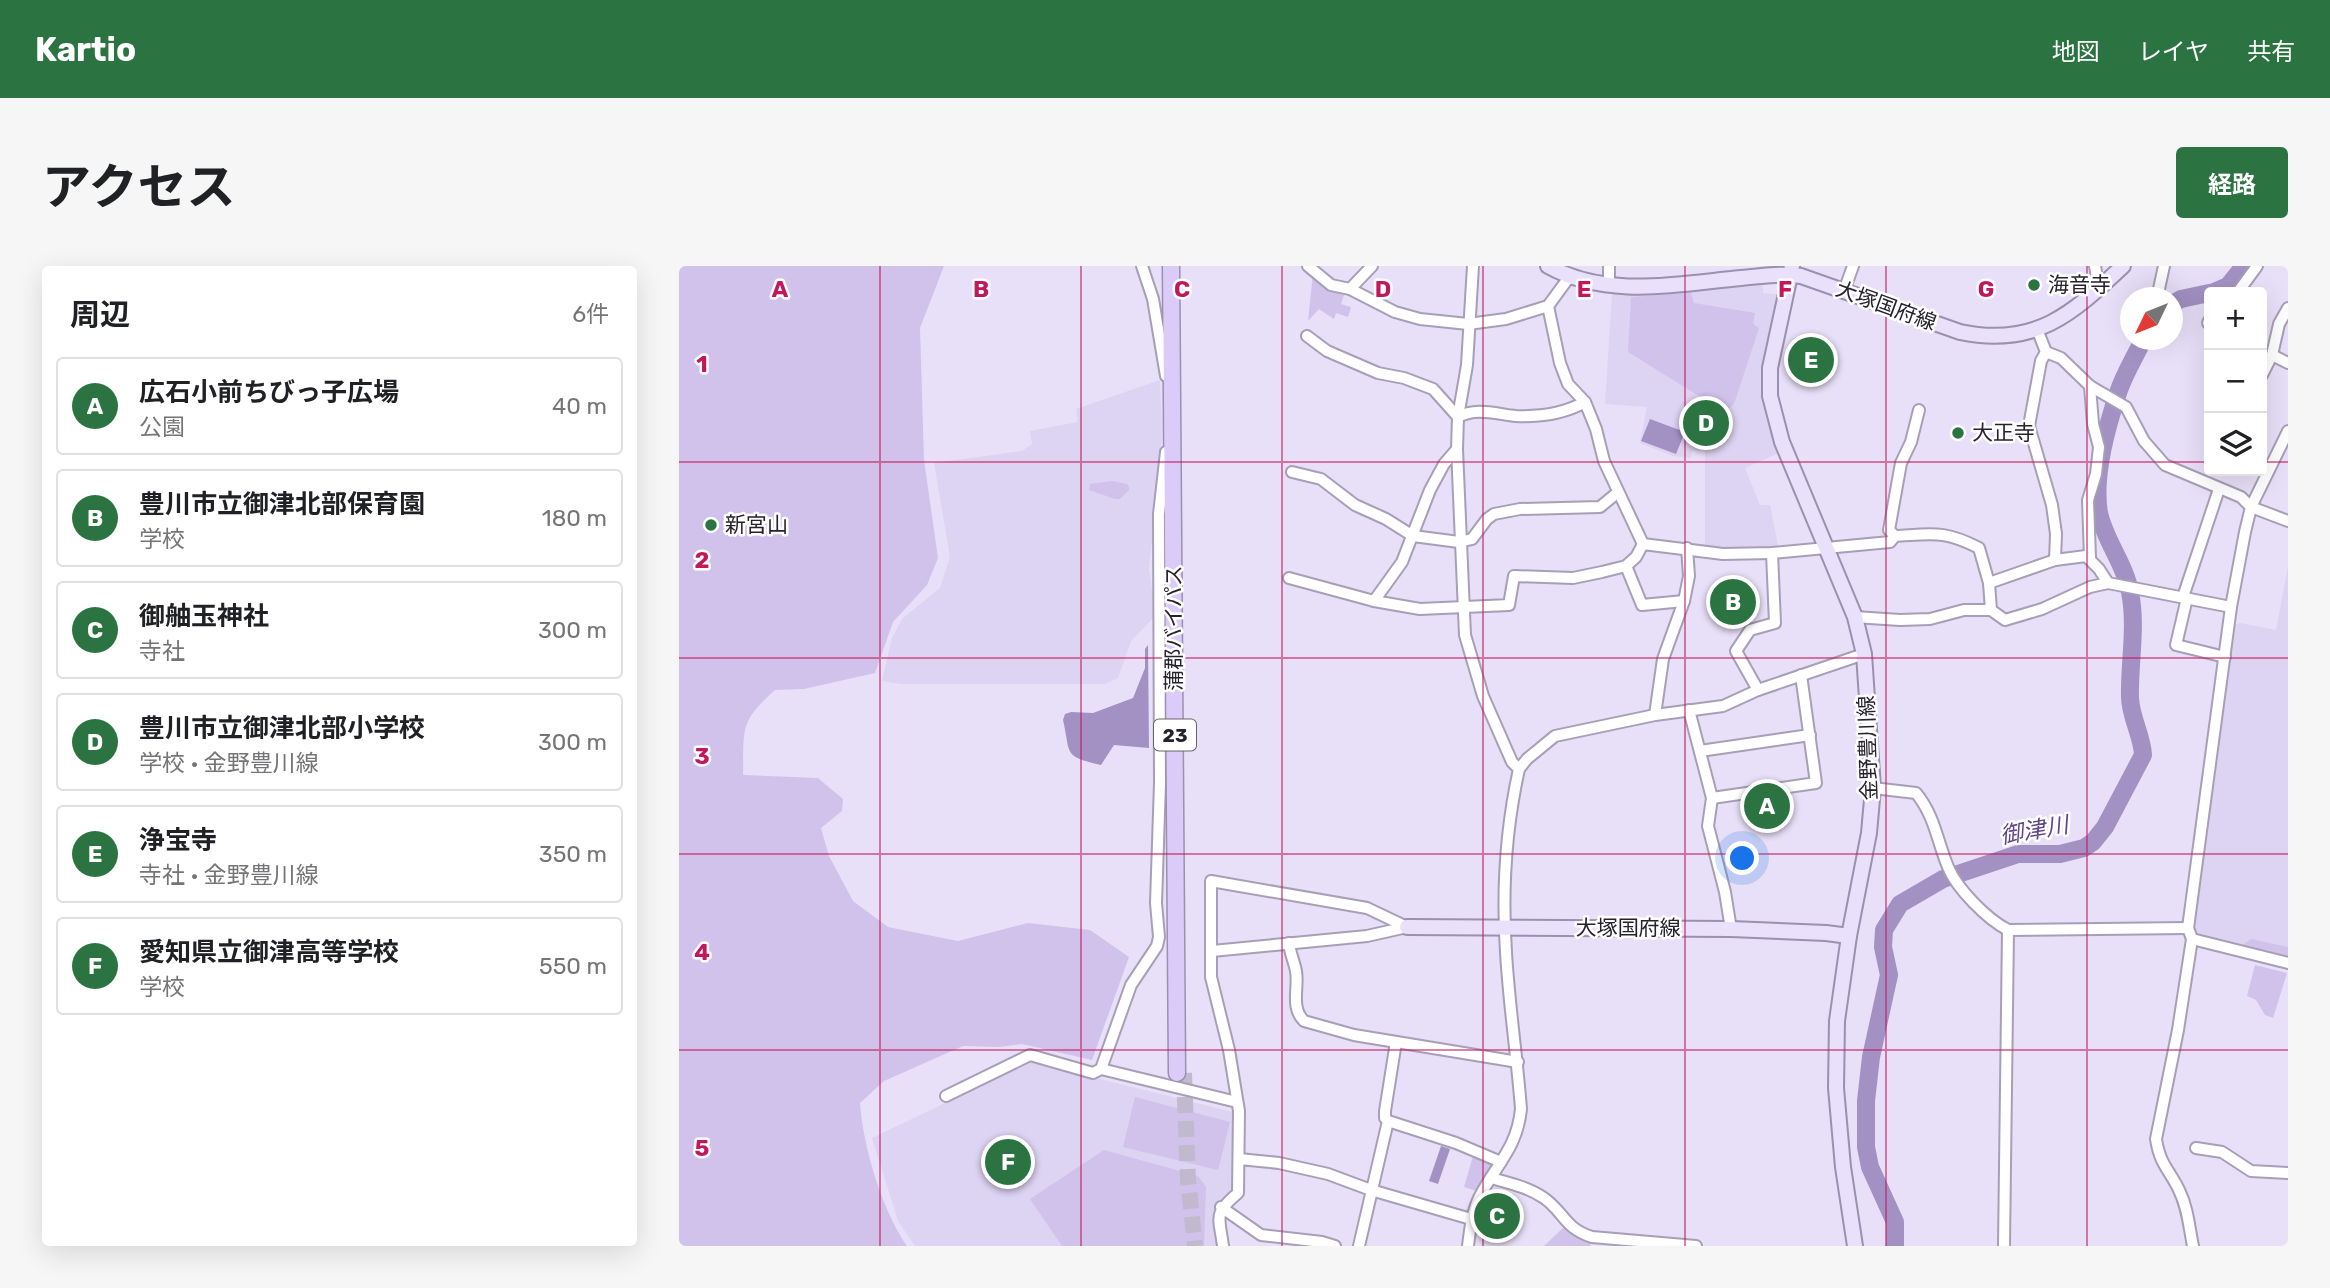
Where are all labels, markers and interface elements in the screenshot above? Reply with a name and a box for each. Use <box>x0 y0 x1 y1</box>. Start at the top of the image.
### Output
text: Kartio <box>35 30 136 69</box>
text: 地図 <box>2052 38 2100 66</box>
text: レイヤ <box>2138 38 2209 66</box>
text: 共有 <box>2247 38 2295 66</box>
button: 経路 <box>2176 147 2288 218</box>
text: アクセス <box>42 158 236 216</box>
place label: 海音寺 <box>2048 272 2111 297</box>
text: A <box>772 275 789 303</box>
text: B <box>973 275 989 303</box>
text: C <box>1174 275 1190 303</box>
text: D <box>1375 275 1391 303</box>
text: E <box>1577 275 1591 303</box>
text: F <box>1778 275 1792 303</box>
text: G <box>1978 275 1994 303</box>
street label: 大塚国府線 <box>1833 276 1940 335</box>
marker: 海音寺 <box>2026 277 2042 293</box>
north arrow <box>2120 287 2183 350</box>
map controls <box>2204 287 2267 476</box>
button: + <box>2204 287 2267 350</box>
text: 周辺 <box>70 297 130 333</box>
text: 6件 <box>572 300 609 328</box>
pin: E <box>1788 334 1834 386</box>
text: 1 <box>696 350 708 378</box>
button: − <box>2204 350 2267 413</box>
text: 広石小前ちびっ子広場 <box>139 377 399 408</box>
text: A <box>87 392 103 420</box>
text: 40 m <box>552 392 607 420</box>
pin: D <box>1683 397 1729 449</box>
text: 公園 <box>139 413 185 441</box>
button: layers <box>2204 413 2267 476</box>
place label: 大正寺 <box>1972 420 2035 445</box>
marker: 大正寺 <box>1950 425 1966 441</box>
text: 豊川市立御津北部保育園 <box>139 489 425 520</box>
text: B <box>87 504 103 532</box>
text: 180 m <box>542 504 607 532</box>
place label: 新宮山 <box>725 512 788 537</box>
marker: 新宮山 <box>703 517 719 533</box>
text: 学校 <box>139 525 185 553</box>
text: 2 <box>695 546 709 574</box>
street label: 蒲郡バイパス <box>1161 565 1186 691</box>
pin: B <box>1710 576 1756 628</box>
text: 御舳玉神社 <box>139 601 269 632</box>
text: C <box>87 616 103 644</box>
text: 300 m <box>538 616 607 644</box>
text: 寺社 <box>139 637 185 665</box>
street label: 金野豊川線 <box>1853 695 1882 801</box>
text: 豊川市立御津北部小学校 <box>139 713 425 744</box>
road number: 23 <box>1154 720 1196 750</box>
text: D <box>87 728 103 756</box>
text: 300 m <box>538 728 607 756</box>
text: 3 <box>694 742 710 770</box>
text: 学校 · 金野豊川線 <box>139 749 319 777</box>
pin: A <box>1744 780 1790 832</box>
water label: 御津川 <box>1998 810 2073 850</box>
text: 浄宝寺 <box>139 825 217 856</box>
text: E <box>88 840 102 868</box>
text: 350 m <box>539 840 607 868</box>
your location <box>1725 841 1759 875</box>
text: 寺社 · 金野豊川線 <box>139 861 319 889</box>
street label: 大塚国府線 <box>1576 915 1681 940</box>
text: 愛知県立御津高等学校 <box>139 937 399 968</box>
text: 4 <box>694 938 710 966</box>
text: F <box>88 952 102 980</box>
text: 550 m <box>539 952 607 980</box>
text: 学校 <box>139 973 185 1001</box>
text: 5 <box>695 1134 710 1162</box>
pin: F <box>985 1136 1031 1188</box>
pin: C <box>1474 1190 1520 1242</box>

